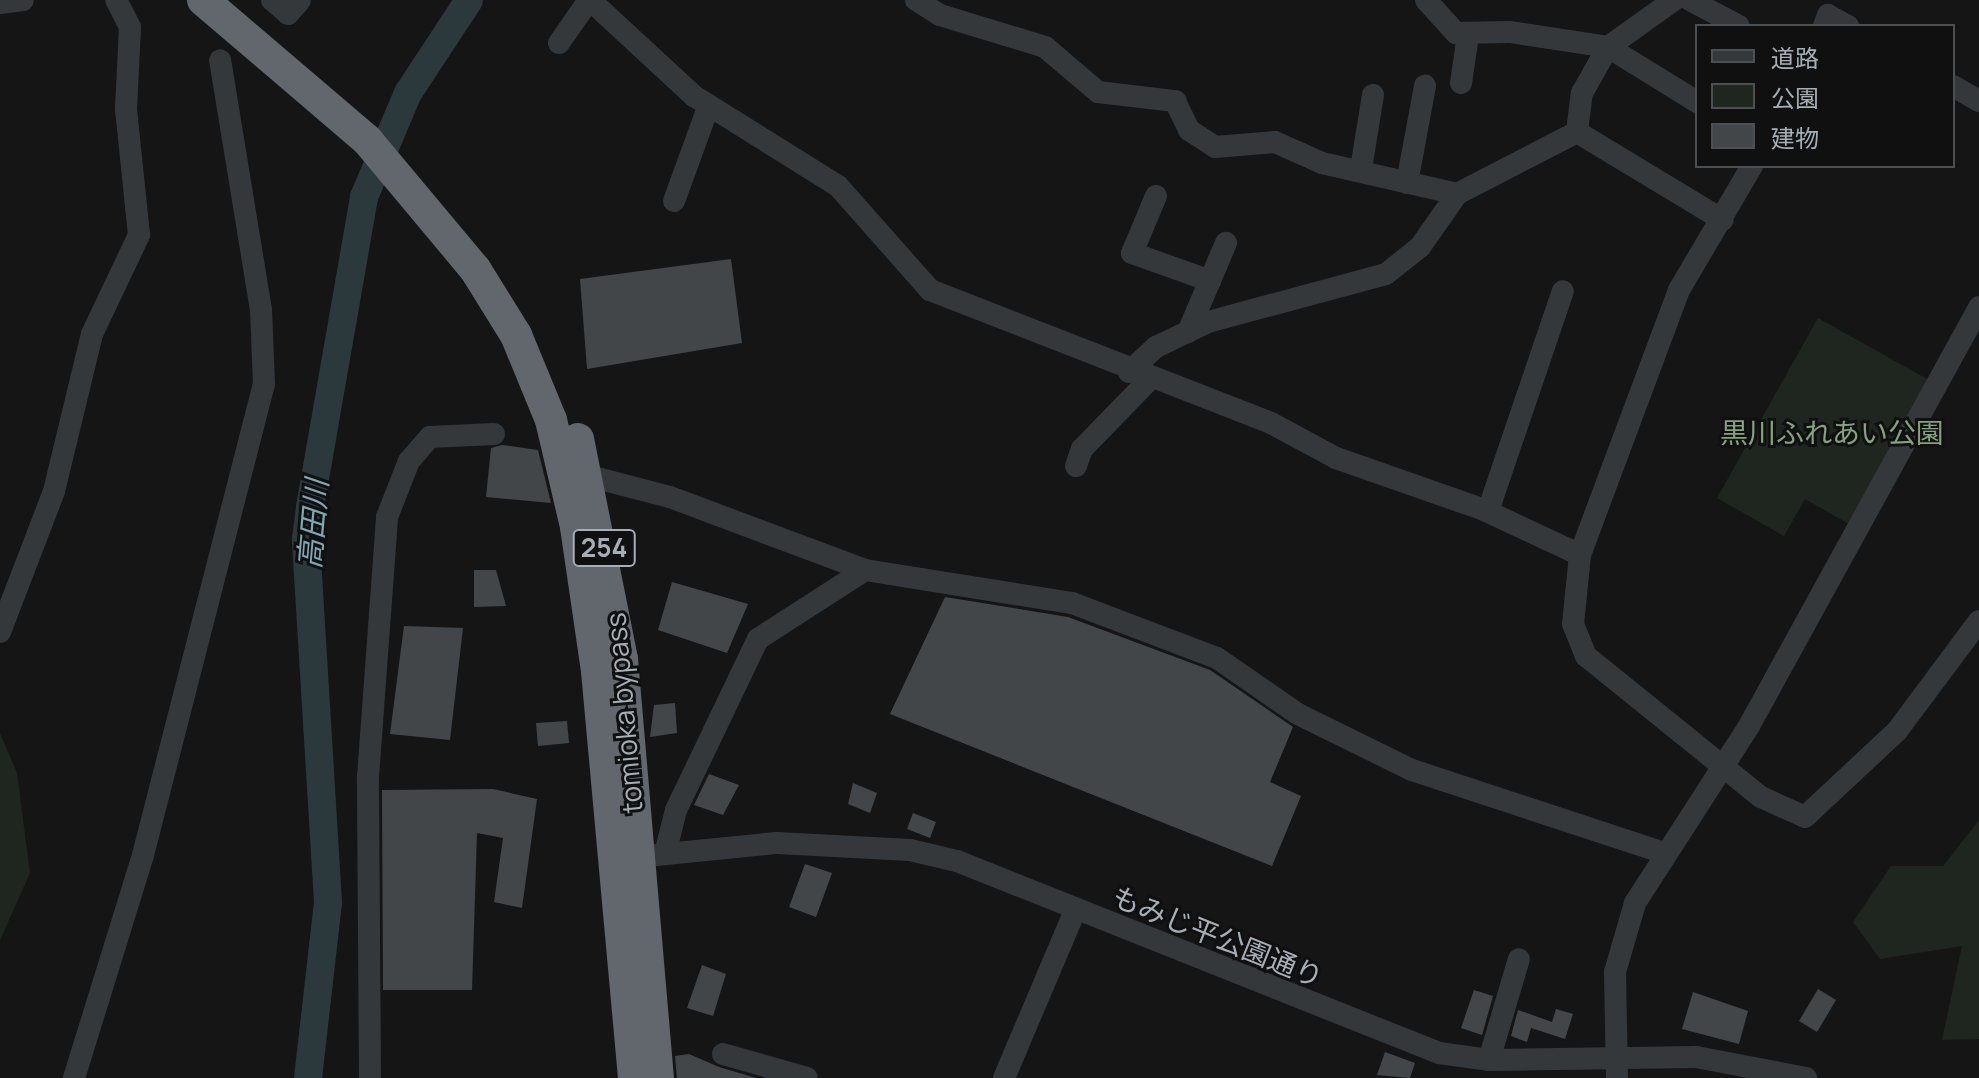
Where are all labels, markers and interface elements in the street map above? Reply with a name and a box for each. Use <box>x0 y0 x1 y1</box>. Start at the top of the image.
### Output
legend <box>1695 24 1955 168</box>
text: 道路 <box>1771 41 1819 74</box>
text: 公園 <box>1771 81 1819 114</box>
text: 建物 <box>1771 121 1819 154</box>
park label: 黒川ふれあい公園 <box>1720 415 1944 449</box>
water label: 高田川 <box>291 478 335 570</box>
road number: 254 <box>572 526 636 570</box>
street label: tomioka bypass <box>597 611 649 815</box>
street label: もみじ平公園通り <box>1108 878 1328 994</box>

